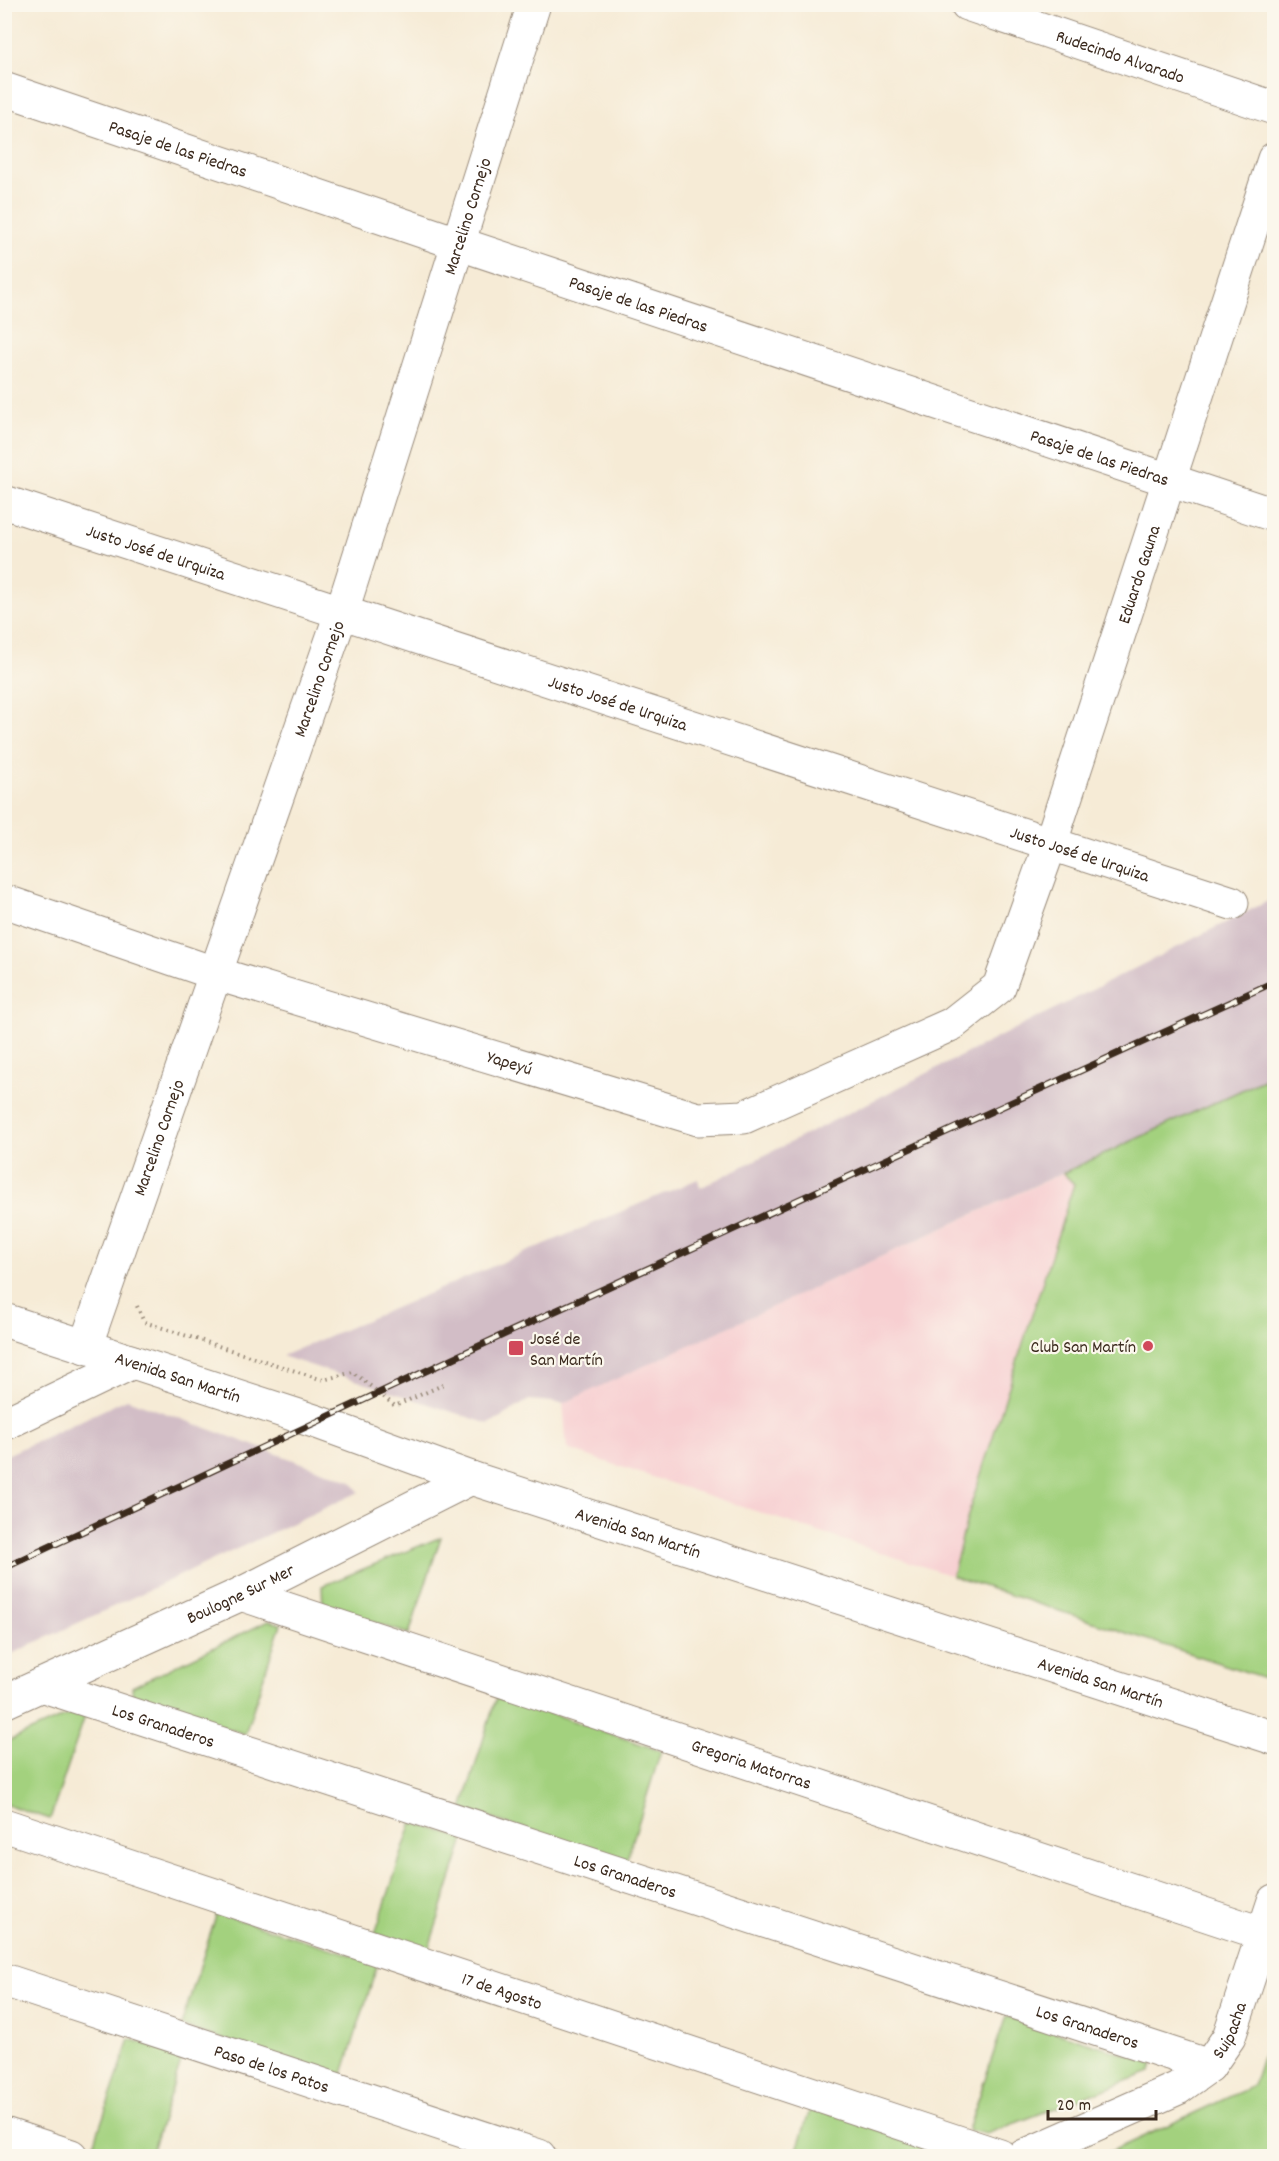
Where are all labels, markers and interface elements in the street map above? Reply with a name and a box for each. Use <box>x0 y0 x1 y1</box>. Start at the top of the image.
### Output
street label: Rudecindo Alvarado <box>1052 25 1187 92</box>
street label: Pasaje de las Piedras <box>105 115 250 186</box>
street label: Marcelino Cornejo <box>439 155 500 278</box>
street label: Pasaje de las Piedras <box>565 271 711 341</box>
street label: Pasaje de las Piedras <box>1026 425 1172 494</box>
street label: Justo José de Urquiza <box>83 520 229 589</box>
street label: Eduardo Gauna <box>1113 522 1169 627</box>
street label: Marcelino Cornejo <box>289 618 353 741</box>
street label: Justo José de Urquiza <box>545 671 691 739</box>
street label: Justo José de Urquiza <box>1007 821 1153 890</box>
street label: Yapeyú <box>483 1046 535 1083</box>
street label: Marcelino Cornejo <box>129 1077 192 1200</box>
place label: José de San Martín <box>530 1328 603 1374</box>
place label: Club San Martín <box>1030 1336 1136 1361</box>
marker: José de San Martín <box>507 1339 525 1357</box>
marker: Club San Martín <box>1141 1339 1155 1353</box>
street label: Avenida San Martín <box>111 1347 243 1411</box>
street label: Avenida San Martín <box>572 1503 704 1567</box>
street label: Boulogne Sur Mer <box>183 1559 300 1632</box>
street label: Avenida San Martín <box>1034 1652 1166 1716</box>
street label: Los Granaderos <box>108 1699 217 1756</box>
street label: Gregoria Matorras <box>687 1734 814 1798</box>
street label: Los Granaderos <box>570 1850 680 1907</box>
street label: 17 de Agosto <box>458 1968 545 2018</box>
street label: Suipacha <box>1207 1999 1255 2065</box>
street label: Los Granaderos <box>1032 2000 1142 2057</box>
street label: Paso de los Patos <box>210 2040 332 2101</box>
scale bar <box>1048 2083 1156 2121</box>
text: 20 m <box>1057 2094 1091 2119</box>

